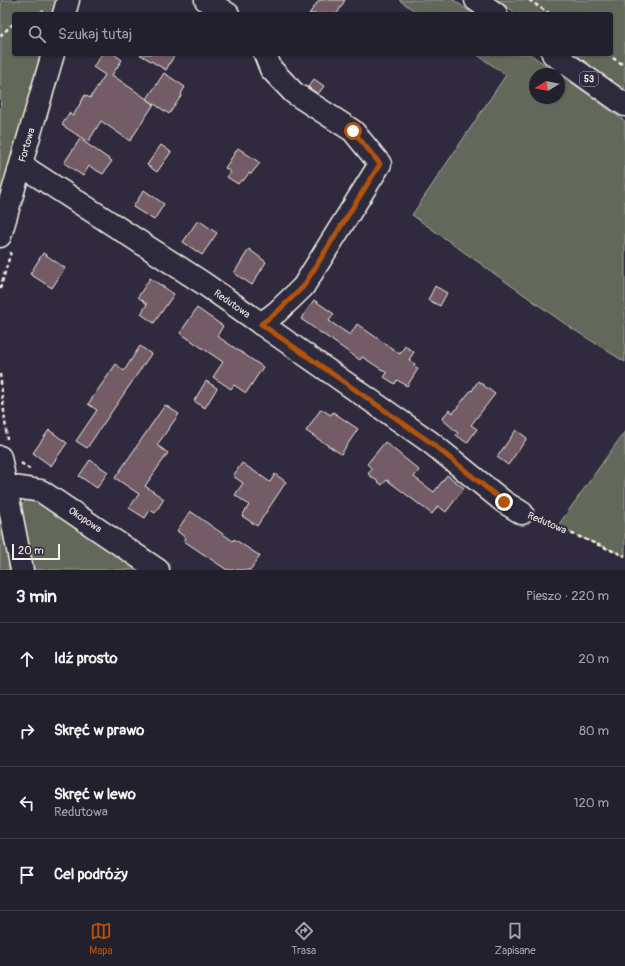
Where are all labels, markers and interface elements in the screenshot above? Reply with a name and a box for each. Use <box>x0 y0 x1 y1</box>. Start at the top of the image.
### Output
search box <box>12 12 613 56</box>
icon: search <box>26 23 48 45</box>
text: Szukaj tutaj <box>58 25 132 44</box>
north arrow <box>529 68 565 104</box>
road number: 53 <box>580 72 598 86</box>
route start <box>344 122 362 140</box>
street label: Fortowa <box>16 126 38 164</box>
street label: Redutowa <box>212 287 253 321</box>
route end <box>495 493 513 511</box>
street label: Okopowa <box>66 505 104 536</box>
street label: Redutowa <box>526 509 569 537</box>
scale bar <box>12 542 60 561</box>
text: 20 m <box>18 544 44 557</box>
text: 3 min <box>16 586 57 607</box>
text: Pieszo · 220 m <box>526 588 609 604</box>
icon: ahead <box>16 648 38 670</box>
text: Idź prosto <box>54 649 118 668</box>
text: 20 m <box>578 651 609 667</box>
icon: right <box>16 720 38 742</box>
text: Skręć w prawo <box>54 721 144 740</box>
text: 80 m <box>579 723 609 739</box>
text: Skręć w lewo <box>54 785 136 804</box>
icon: left <box>16 792 38 814</box>
text: 120 m <box>573 795 609 811</box>
text: Redutowa <box>54 804 108 820</box>
icon: arrive <box>16 864 38 886</box>
text: Cel podróży <box>54 865 128 884</box>
tab: Mapa <box>89 920 113 957</box>
tab: Trasa <box>291 920 316 957</box>
tab: Zapisane <box>495 920 536 957</box>

